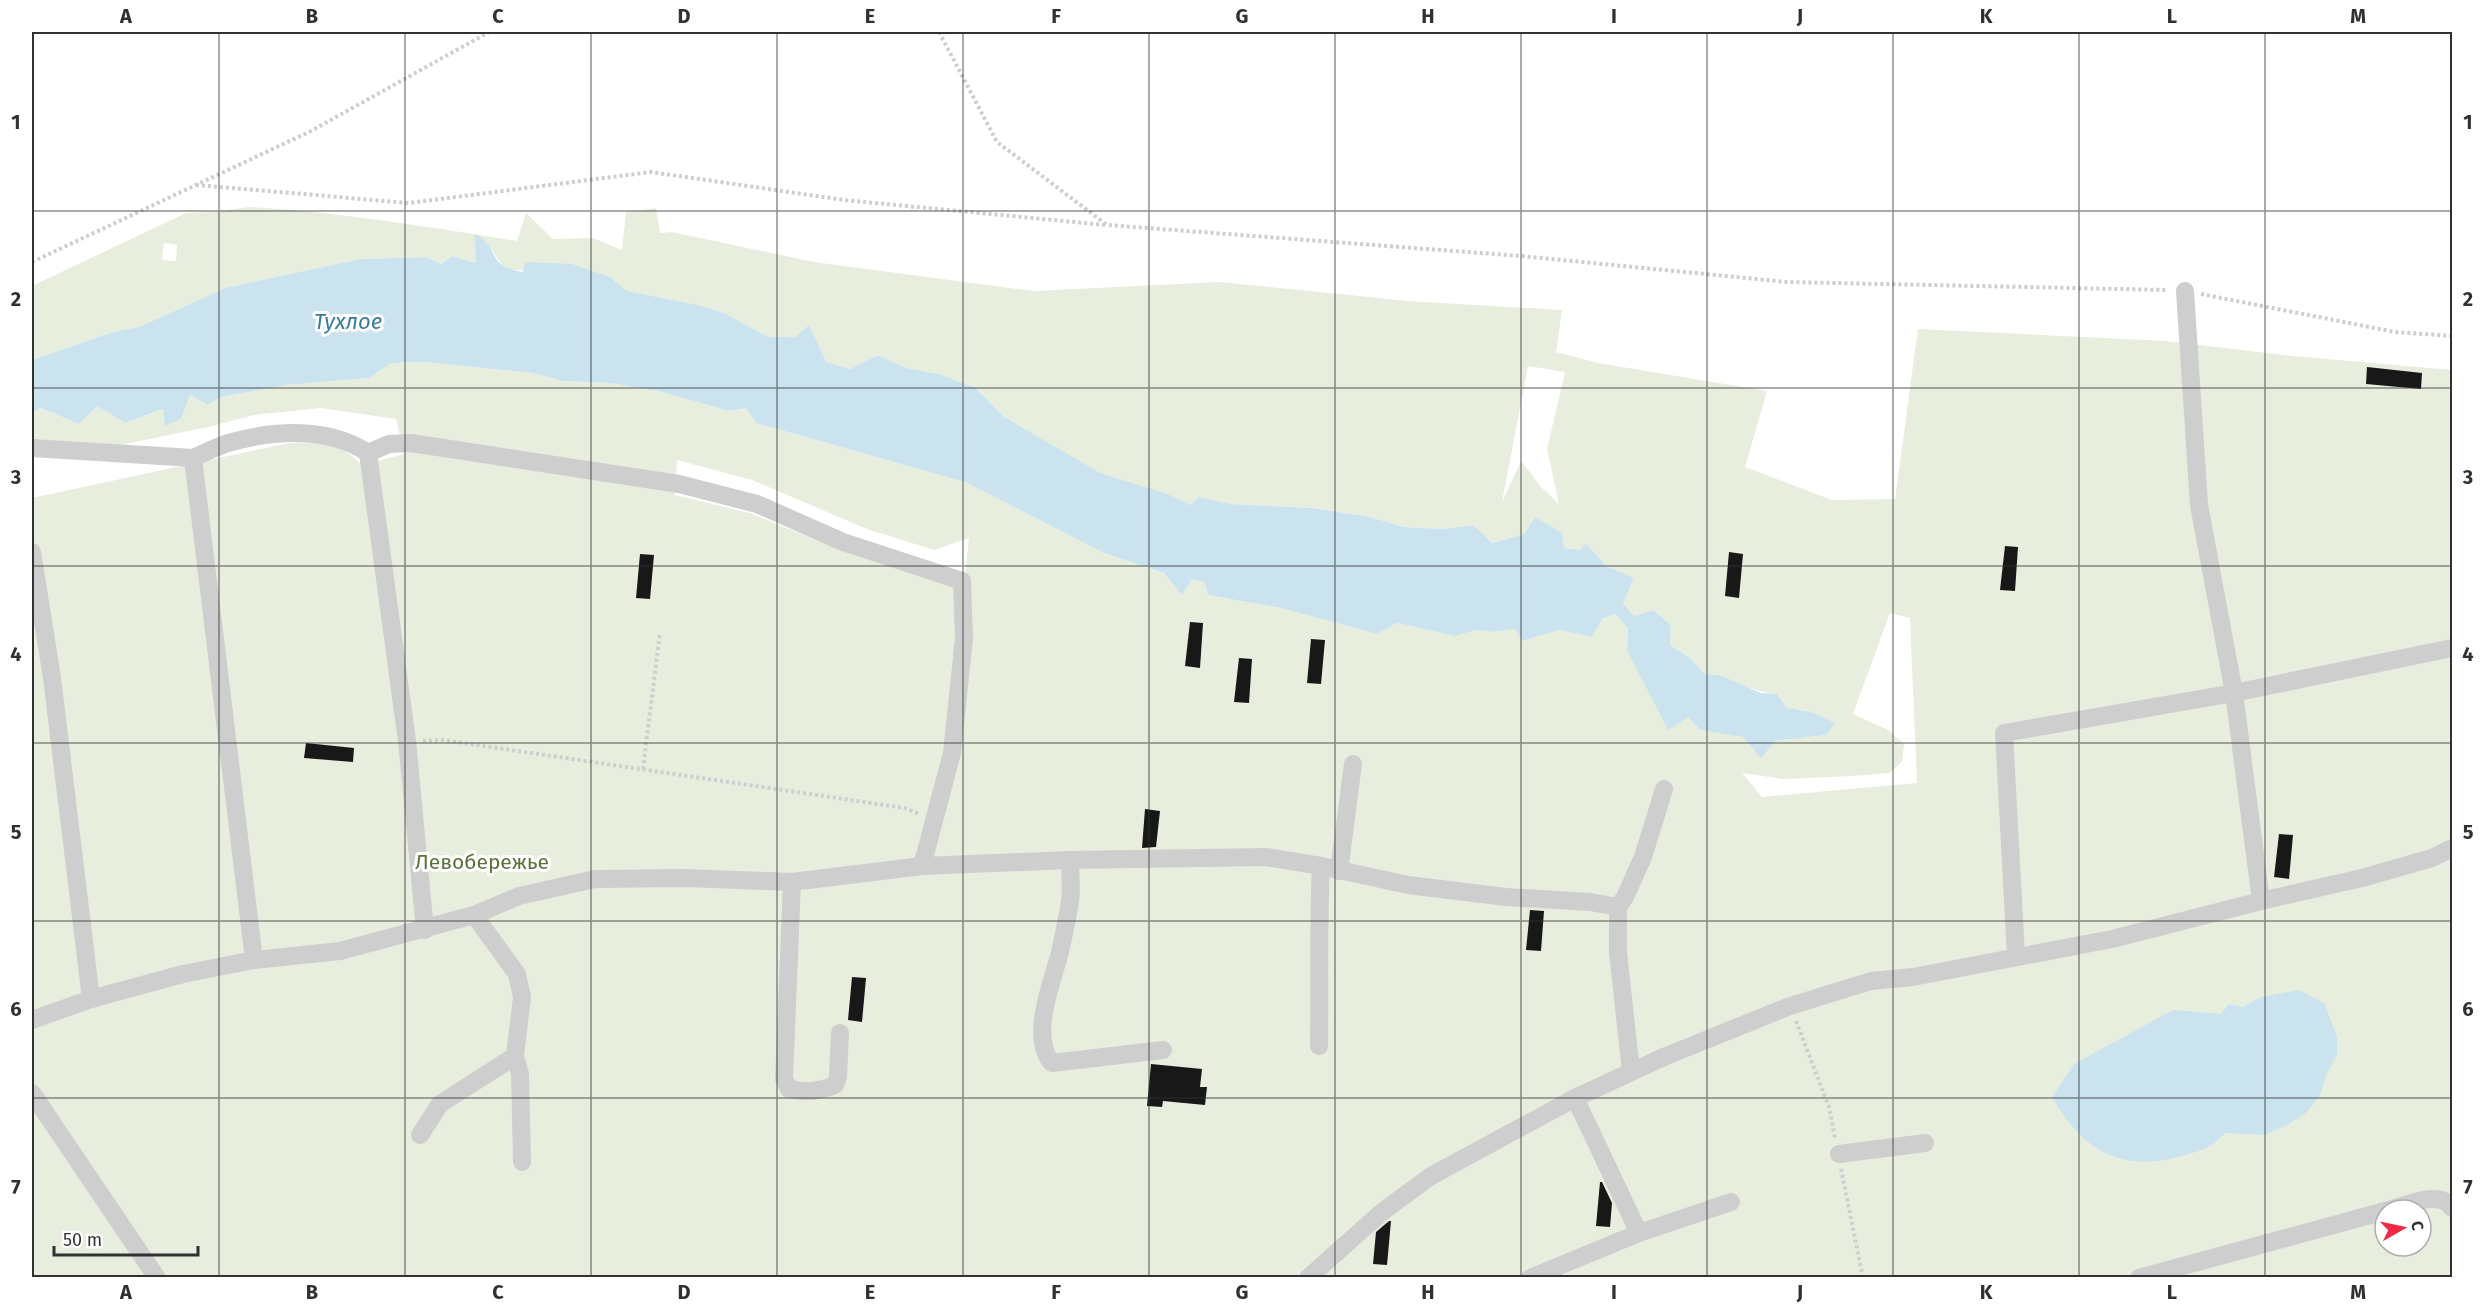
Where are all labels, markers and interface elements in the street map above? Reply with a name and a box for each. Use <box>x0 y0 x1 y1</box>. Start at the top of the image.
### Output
text: A <box>119 4 133 28</box>
text: B <box>306 4 318 28</box>
text: C <box>492 4 504 28</box>
text: D <box>677 4 691 28</box>
text: E <box>865 4 875 28</box>
text: F <box>1051 4 1061 28</box>
text: G <box>1236 4 1248 28</box>
text: H <box>1421 4 1435 28</box>
text: I <box>1611 4 1617 28</box>
text: J <box>1796 4 1803 28</box>
text: K <box>1980 4 1993 28</box>
text: L <box>2167 4 2177 28</box>
text: M <box>2350 4 2366 28</box>
text: 1 <box>11 110 21 134</box>
text: 1 <box>2463 110 2473 134</box>
text: 2 <box>11 287 21 311</box>
text: 2 <box>2463 287 2473 311</box>
water label: Тухлое <box>314 308 382 335</box>
text: 3 <box>10 465 21 489</box>
text: 3 <box>2462 465 2473 489</box>
text: 4 <box>10 642 22 666</box>
text: 4 <box>2462 642 2474 666</box>
text: 5 <box>11 820 22 844</box>
text: 5 <box>2463 820 2474 844</box>
park label: Левобережье <box>415 849 549 875</box>
text: 6 <box>10 997 22 1021</box>
text: 6 <box>2462 997 2474 1021</box>
text: 7 <box>11 1175 21 1199</box>
text: 7 <box>2463 1175 2473 1199</box>
north arrow <box>2373 1198 2433 1258</box>
scale bar <box>54 1219 198 1257</box>
text: С <box>2407 1220 2428 1233</box>
text: 50 m <box>63 1229 102 1251</box>
text: A <box>119 1280 133 1304</box>
text: B <box>306 1280 318 1304</box>
text: C <box>492 1280 504 1304</box>
text: D <box>677 1280 691 1304</box>
text: E <box>865 1280 875 1304</box>
text: F <box>1051 1280 1061 1304</box>
text: G <box>1236 1280 1248 1304</box>
text: H <box>1421 1280 1435 1304</box>
text: I <box>1611 1280 1617 1304</box>
text: J <box>1796 1280 1803 1304</box>
text: K <box>1980 1280 1993 1304</box>
text: L <box>2167 1280 2177 1304</box>
text: M <box>2350 1280 2366 1304</box>

